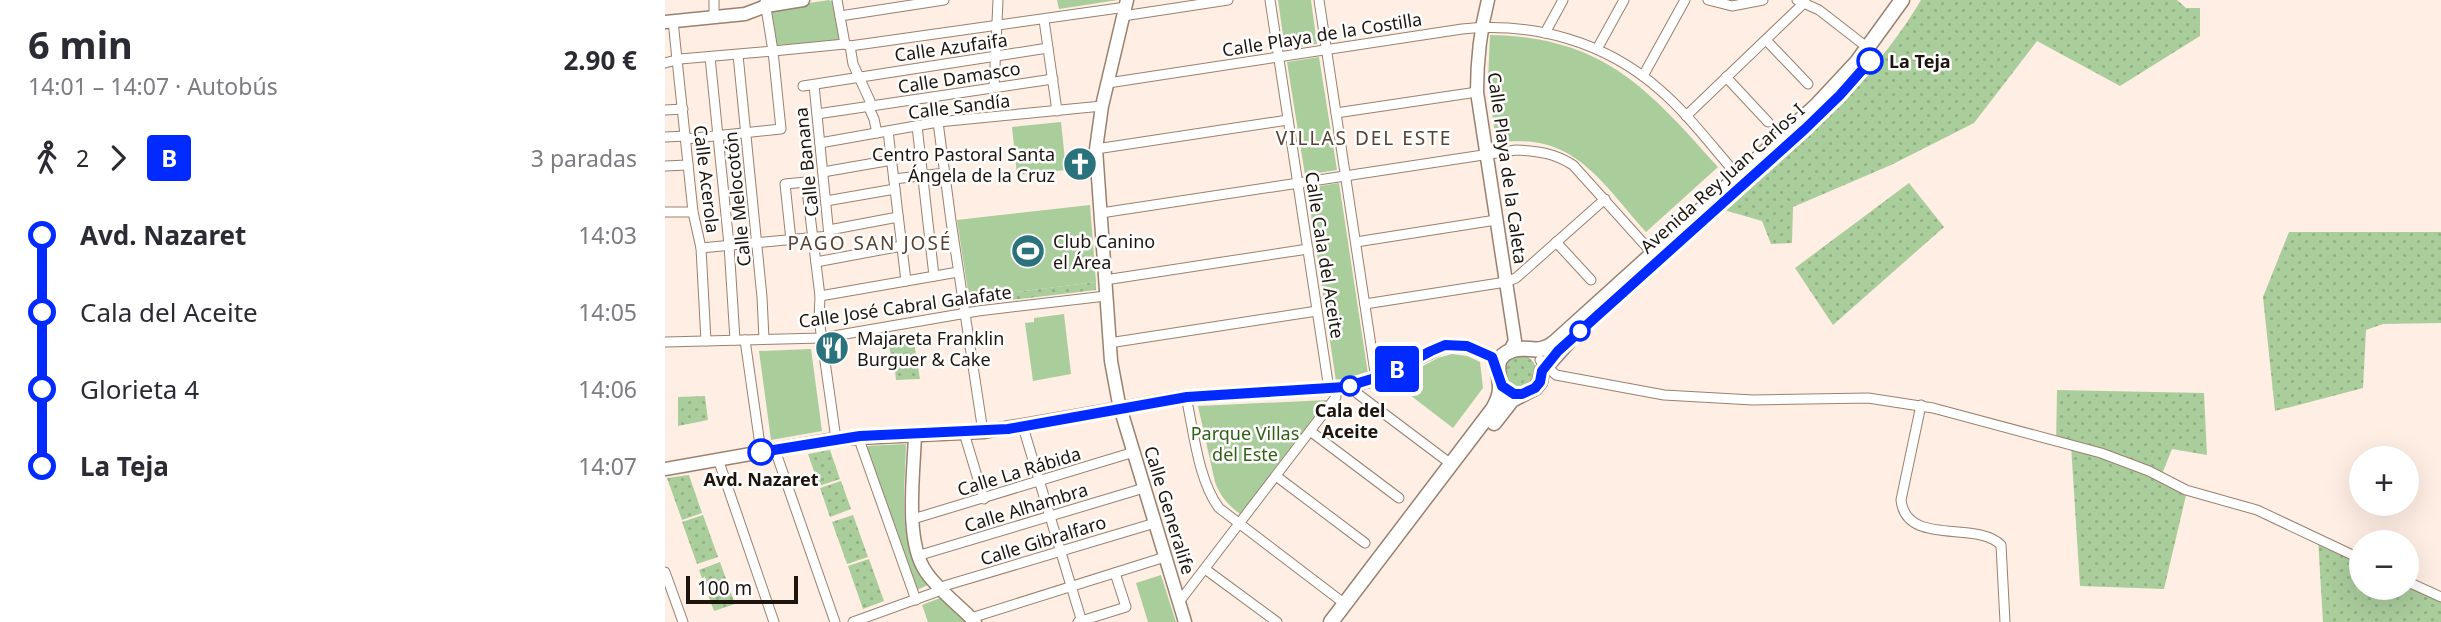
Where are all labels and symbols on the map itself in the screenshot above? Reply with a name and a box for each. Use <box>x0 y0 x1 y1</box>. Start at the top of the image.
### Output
street label: Calle Playa de la Costilla <box>1220 6 1424 62</box>
street label: Calle Azufaifa <box>893 27 1009 67</box>
marker: La Teja <box>1857 48 1883 74</box>
place label: La Teja <box>1889 49 1951 73</box>
street label: Calle Damasco <box>896 55 1022 99</box>
street label: Calle Playa de la Caleta <box>1483 71 1533 265</box>
street label: Calle Sandía <box>907 88 1011 124</box>
street label: Avenida Rey Juan Carlos I <box>1635 98 1809 258</box>
street label: Calle Banana <box>788 106 824 218</box>
street label: Calle Acerola <box>688 124 726 234</box>
district label: VILLAS DEL ESTE <box>1276 125 1452 151</box>
street label: Calle Melocotón <box>718 130 756 268</box>
place label: Centro Pastoral Santa Ángela de la Cruz <box>872 142 1055 187</box>
church icon: Centro Pastoral Santa Ángela de la Cruz <box>1061 145 1099 183</box>
street label: Calle Cala del Aceite <box>1300 170 1350 340</box>
place label: Club Canino el Área <box>1053 229 1155 274</box>
district label: PAGO SAN JOSÉ <box>788 230 952 256</box>
sports icon: Club Canino el Área <box>1009 232 1047 270</box>
street label: Calle José Cabral Galafate <box>797 279 1013 333</box>
unlabelled marker <box>1570 321 1590 341</box>
place label: Majareta Franklin Burguer & Cake <box>857 326 1004 371</box>
restaurant icon: Majareta Franklin Burguer & Cake <box>813 329 851 367</box>
line badge: B <box>1374 346 1420 392</box>
marker: Cala del Aceite <box>1340 376 1360 396</box>
place label: Cala del Aceite <box>1315 398 1385 443</box>
park label: Parque Villas del Este <box>1191 421 1299 466</box>
marker: Avd. Nazaret <box>748 439 774 465</box>
street label: Calle La Rábida <box>954 441 1084 501</box>
street label: Calle Generalife <box>1139 443 1201 577</box>
place label: Avd. Nazaret <box>703 467 819 491</box>
street label: Calle Alhambra <box>961 477 1091 537</box>
street label: Calle Gibralfaro <box>977 509 1109 571</box>
scale bar <box>686 573 798 605</box>

